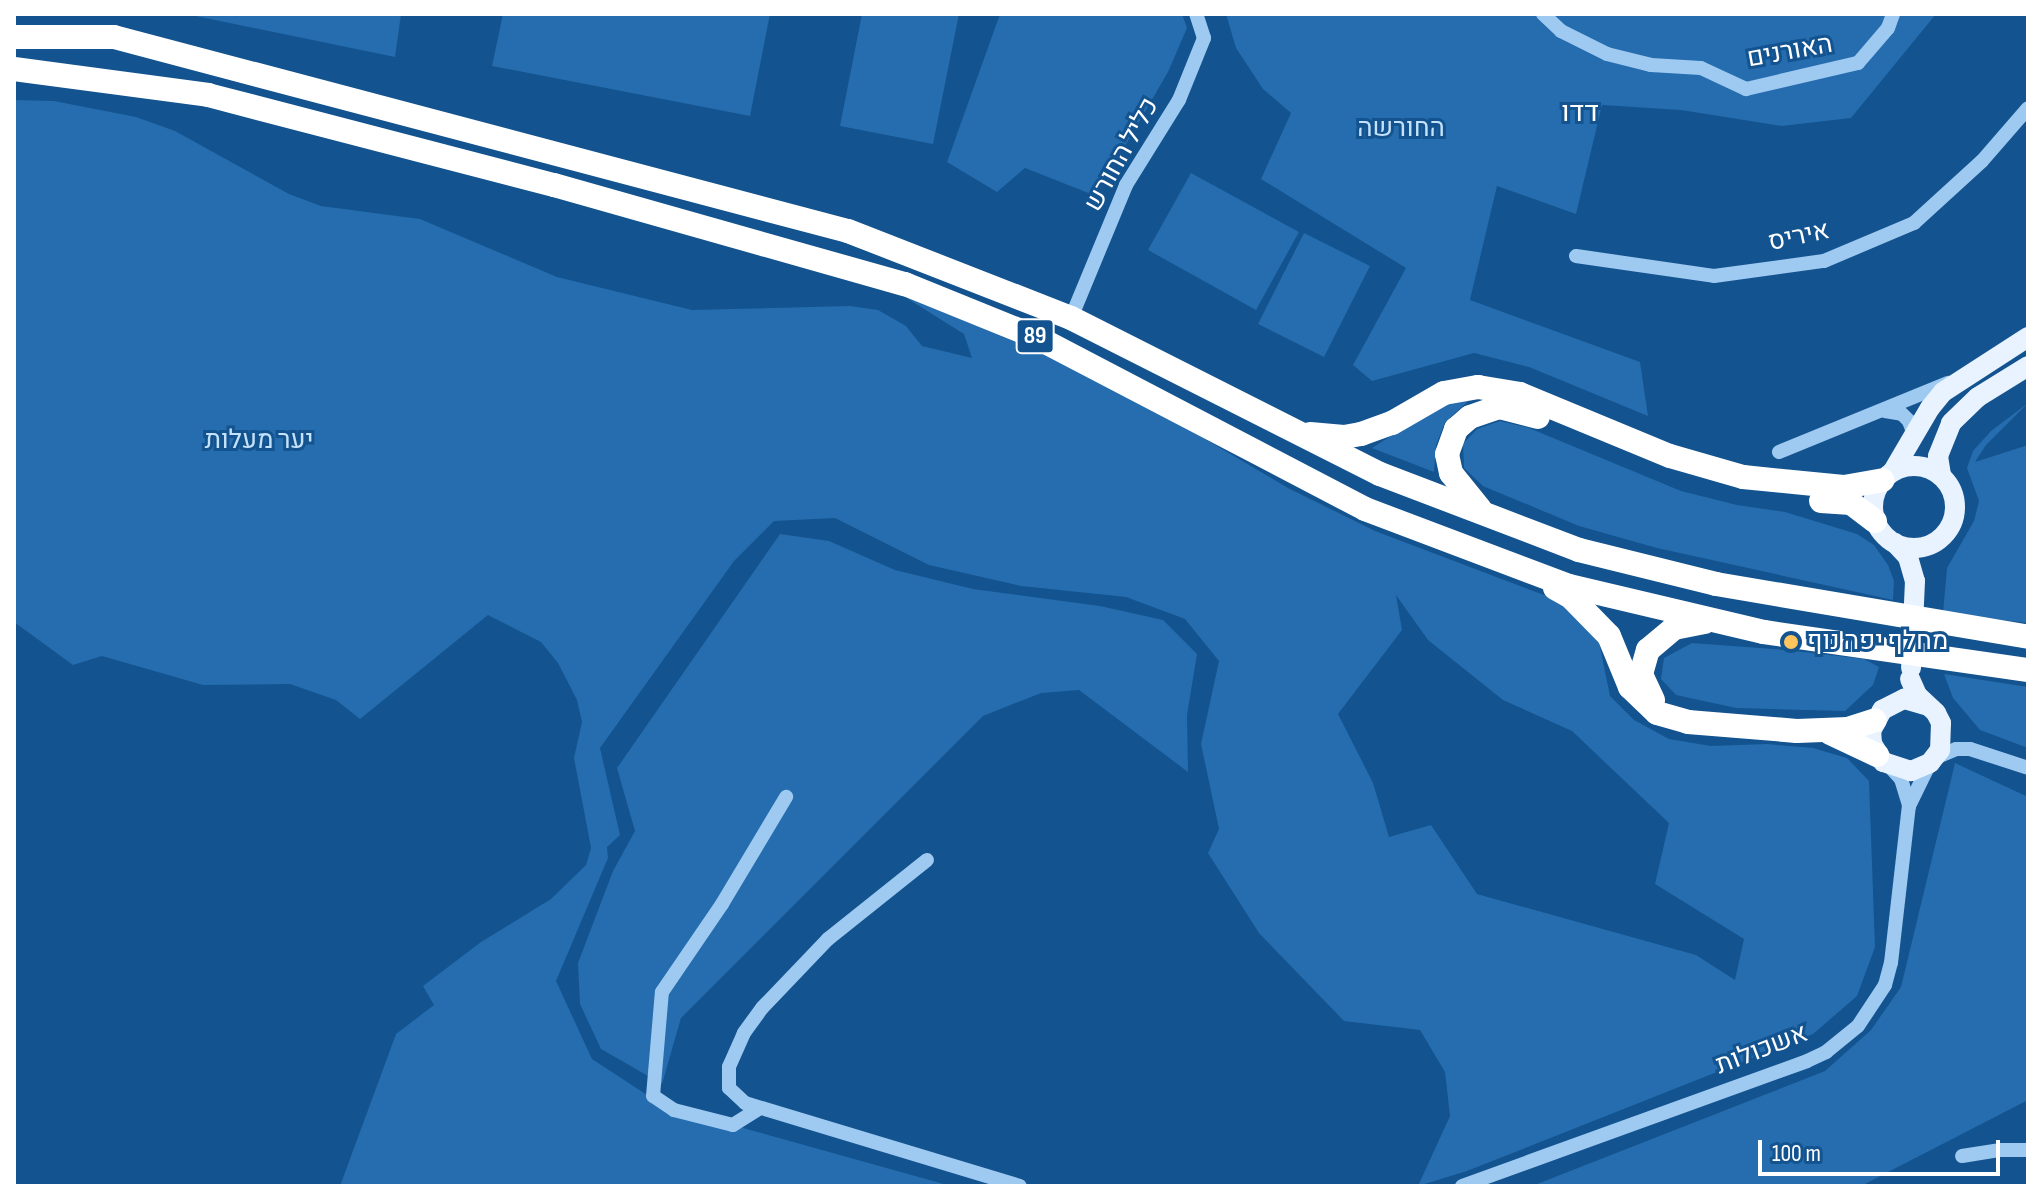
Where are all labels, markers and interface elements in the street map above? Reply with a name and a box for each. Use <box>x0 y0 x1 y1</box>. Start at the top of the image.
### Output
street label: האורנים <box>1745 29 1835 75</box>
street label: כליל החורש <box>1078 93 1166 217</box>
district label: דדו <box>1561 96 1599 130</box>
park label: החורשה <box>1357 113 1445 145</box>
street label: איריס <box>1766 215 1832 259</box>
road number: 89 <box>1015 316 1055 356</box>
park label: יער מעלות <box>205 425 313 457</box>
place label: מחלף יפה נוף <box>1807 626 1948 658</box>
marker: מחלף יפה נוף <box>1782 633 1800 651</box>
street label: אשכולות <box>1711 1018 1813 1082</box>
scale bar <box>1762 1124 2004 1174</box>
text: 100 m <box>1772 1139 1821 1168</box>

